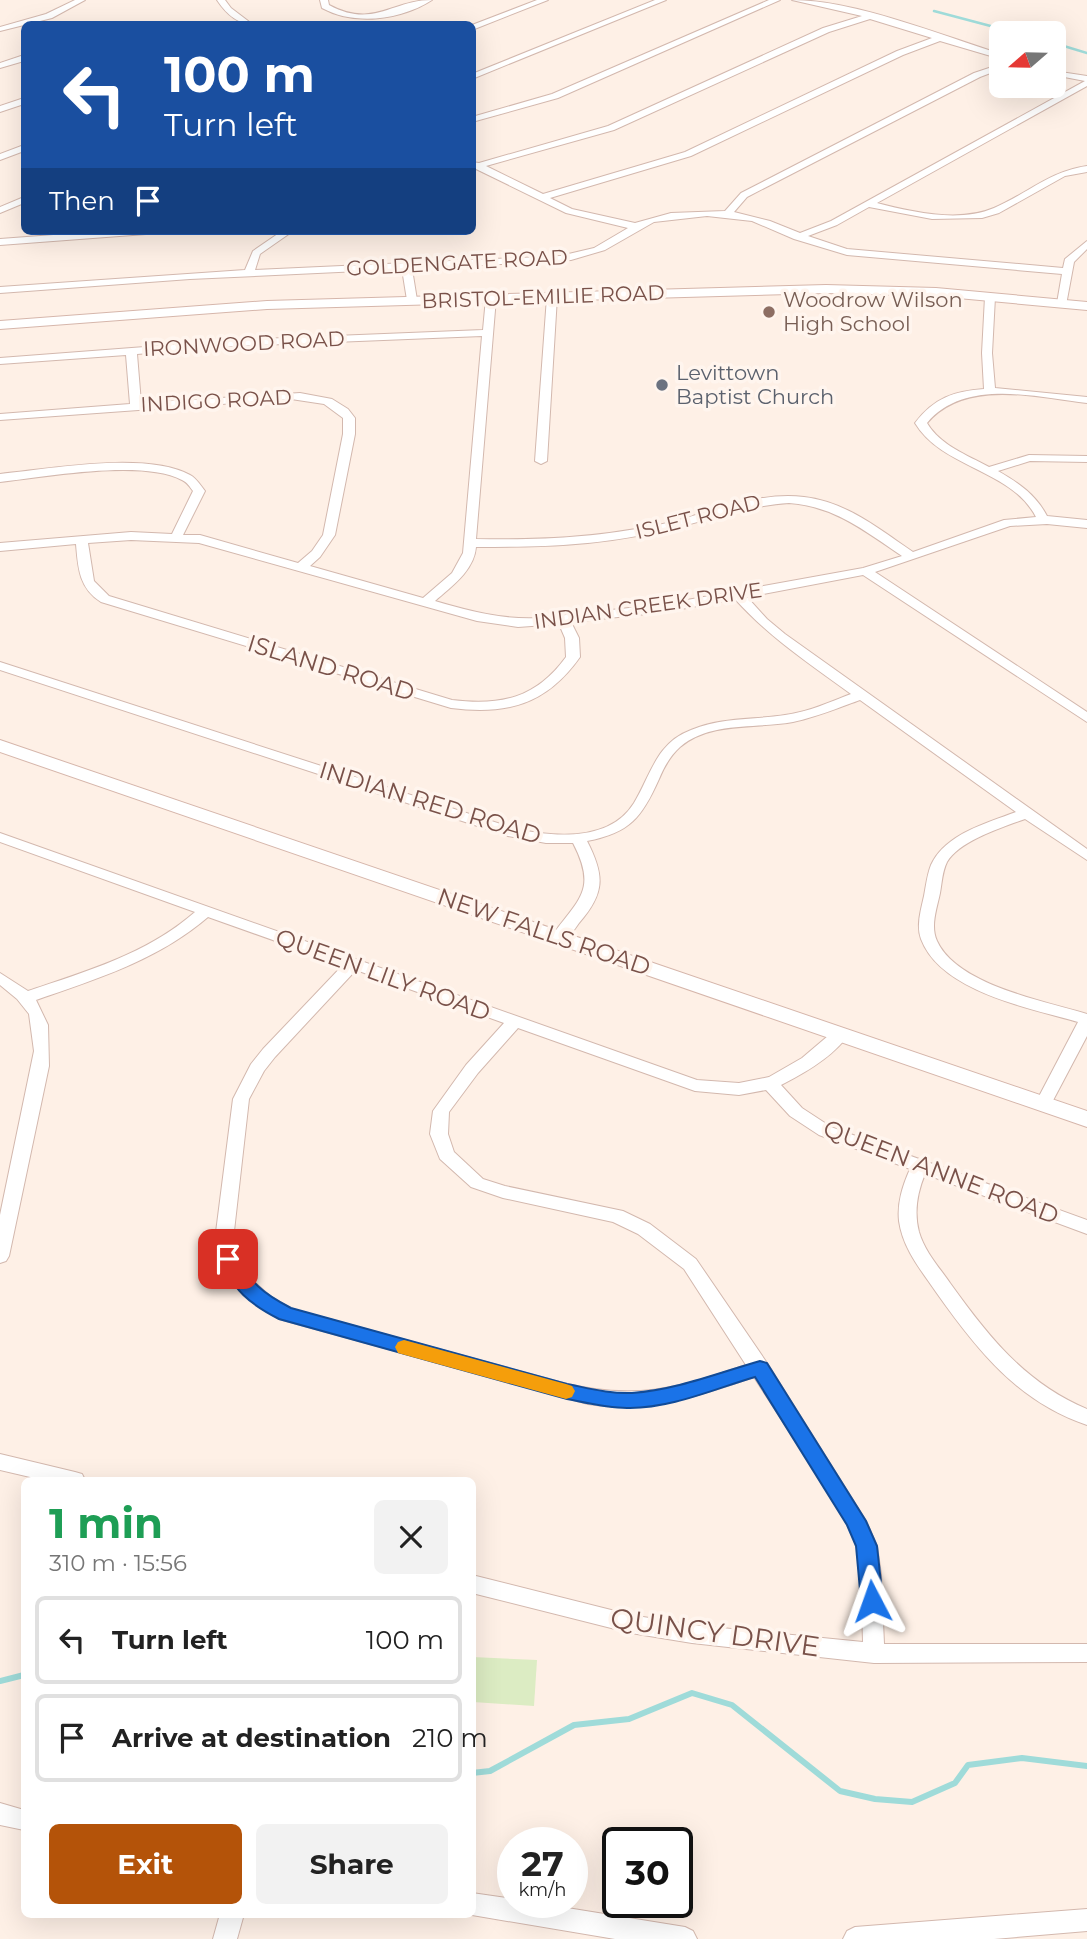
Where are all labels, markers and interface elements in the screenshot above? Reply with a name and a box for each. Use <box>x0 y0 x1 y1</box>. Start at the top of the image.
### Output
north arrow <box>989 21 1066 98</box>
map controls <box>989 21 1066 98</box>
text: 100 m <box>164 45 315 104</box>
icon: left <box>49 49 140 140</box>
text: Turn left <box>164 105 298 144</box>
icon: arrive <box>129 182 167 220</box>
text: Then <box>49 185 115 217</box>
street label: GOLDENGATE ROAD <box>346 244 568 281</box>
street label: BRISTOL-EMILIE ROAD <box>421 280 665 313</box>
place label: Woodrow Wilson High School <box>783 287 963 336</box>
marker: Woodrow Wilson High School <box>761 304 777 320</box>
street label: IRONWOOD ROAD <box>143 326 345 361</box>
place label: Levittown Baptist Church <box>676 360 834 409</box>
marker: Levittown Baptist Church <box>654 377 670 393</box>
street label: INDIGO ROAD <box>140 384 292 417</box>
street label: ISLET ROAD <box>633 489 763 544</box>
street label: INDIAN CREEK DRIVE <box>532 577 764 634</box>
street label: ISLAND ROAD <box>244 628 418 707</box>
street label: INDIAN RED ROAD <box>316 755 545 850</box>
street label: NEW FALLS ROAD <box>434 881 654 982</box>
street label: QUEEN LILY ROAD <box>272 922 495 1027</box>
street label: QUEEN ANNE ROAD <box>819 1113 1063 1230</box>
pin <box>198 1229 258 1289</box>
icon: arrive <box>209 1240 247 1278</box>
text: 1 min <box>49 1497 163 1549</box>
button: close <box>374 1500 448 1574</box>
text: 310 m · 15:56 <box>49 1549 187 1577</box>
position arrow <box>835 1564 909 1638</box>
street label: QUINCY DRIVE <box>608 1601 822 1663</box>
icon: left <box>53 1621 91 1659</box>
text: Turn left <box>112 1624 228 1656</box>
text: 100 m <box>366 1624 444 1656</box>
icon: arrive <box>53 1719 91 1757</box>
text: Arrive at destination <box>112 1722 391 1754</box>
text: 210 m <box>412 1722 488 1754</box>
button: Exit <box>49 1824 242 1904</box>
button: Share <box>256 1824 448 1904</box>
speed limit sign: 30 <box>602 1827 693 1918</box>
text: 27 <box>521 1842 564 1885</box>
text: km/h <box>518 1879 567 1901</box>

